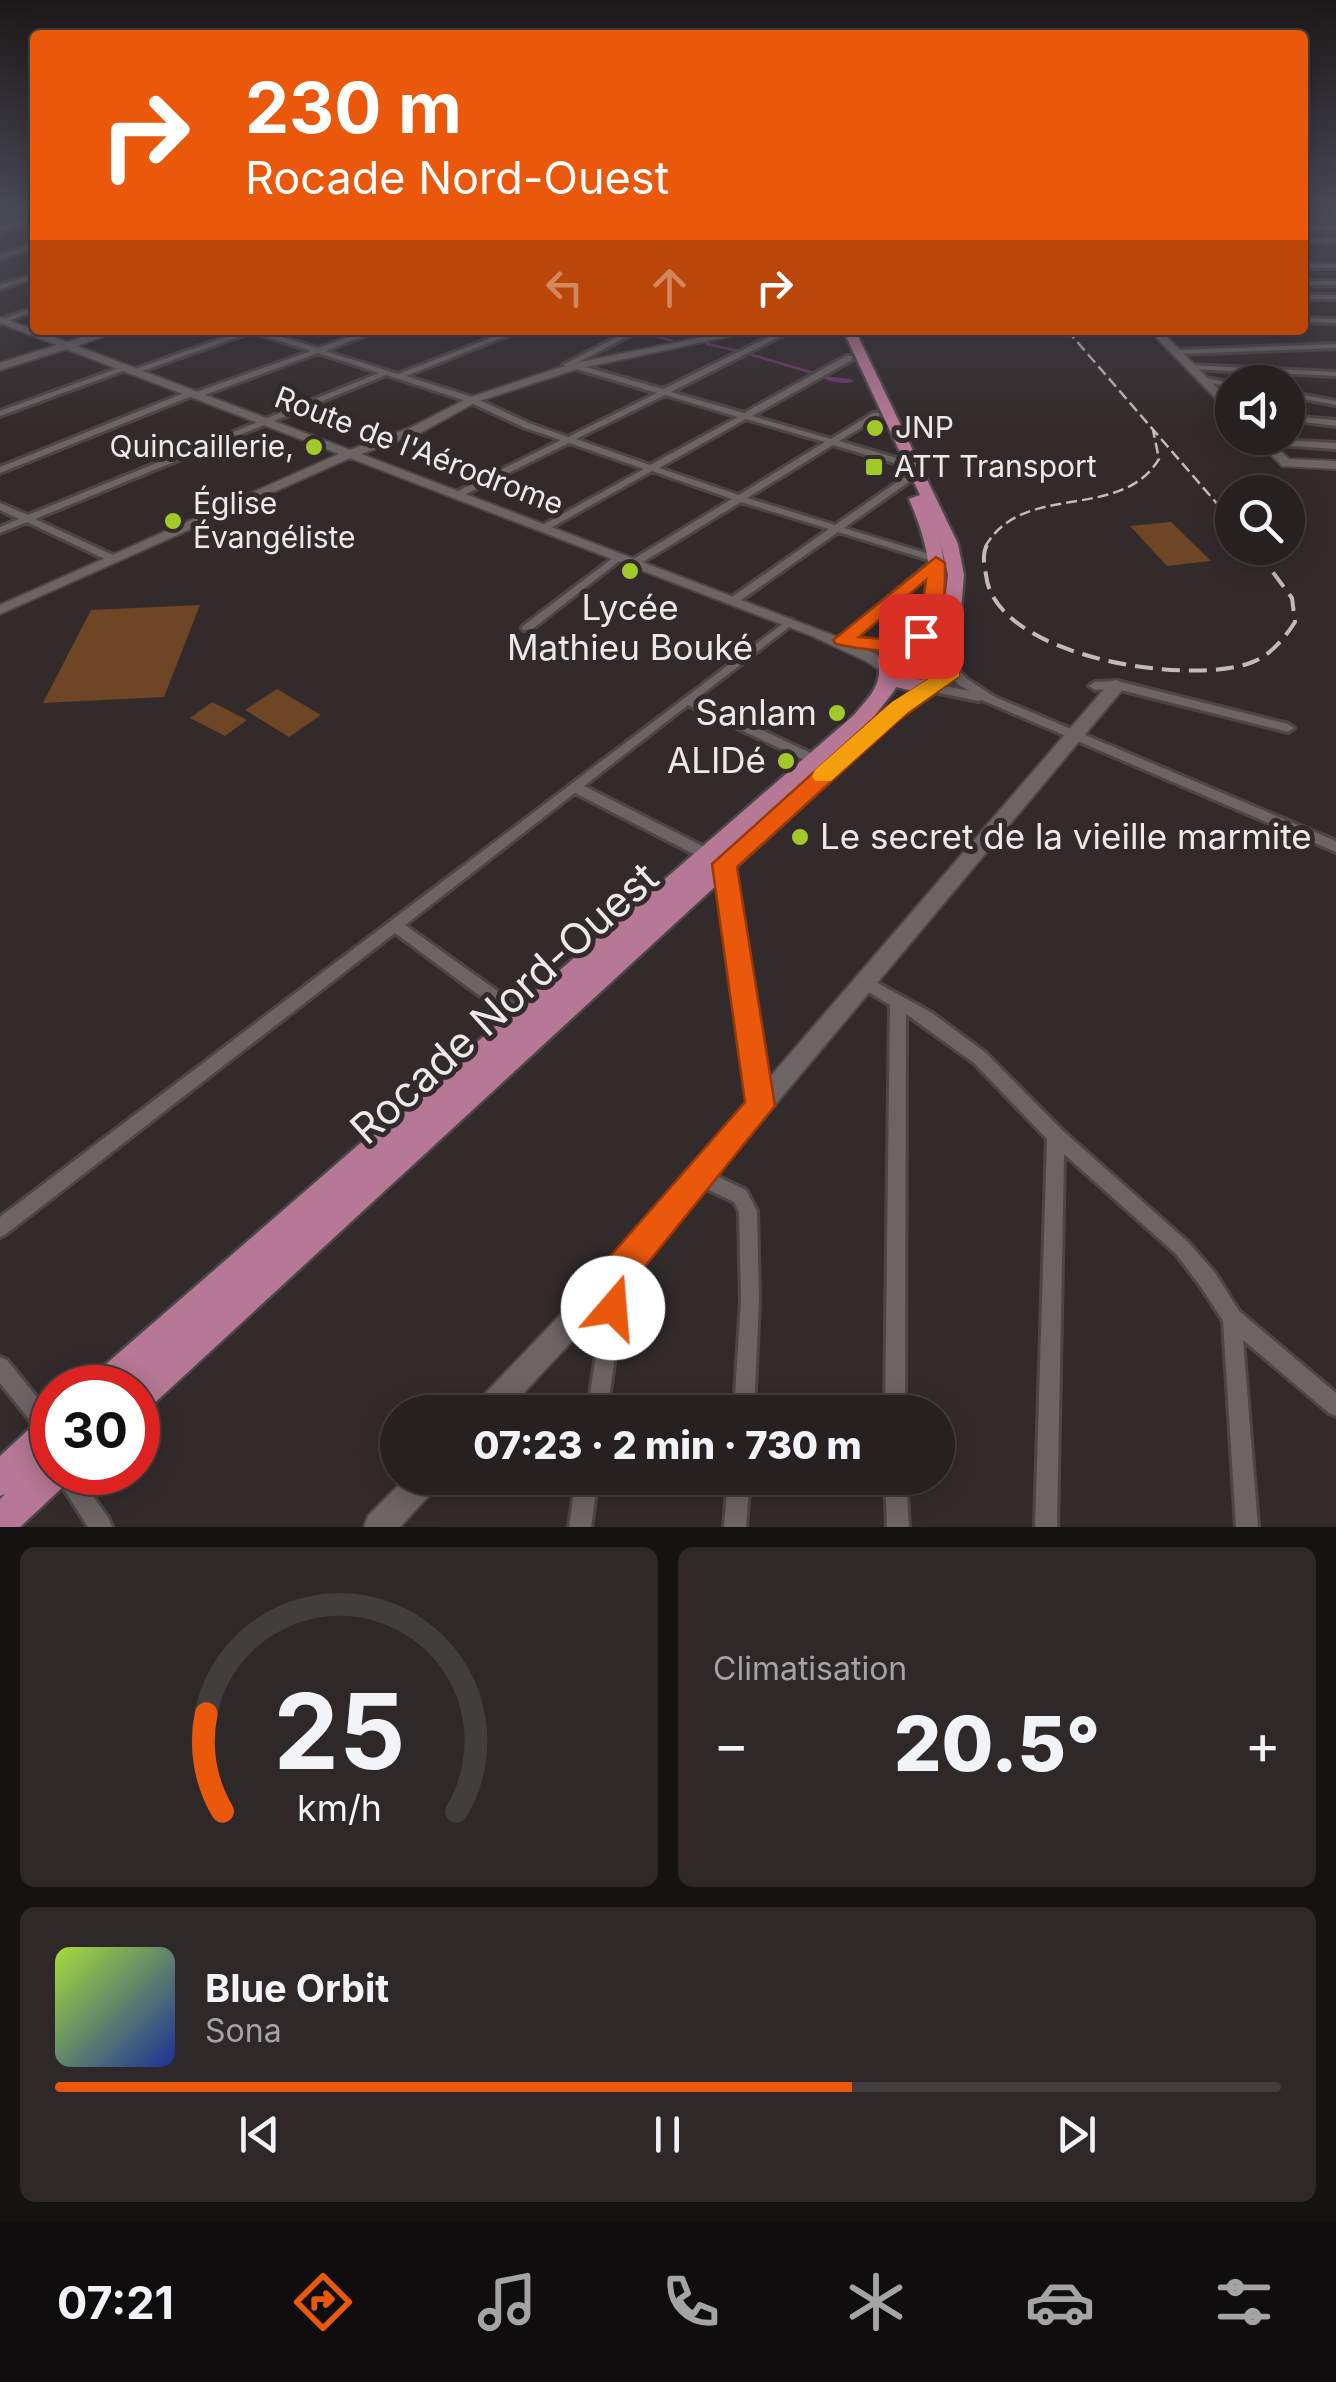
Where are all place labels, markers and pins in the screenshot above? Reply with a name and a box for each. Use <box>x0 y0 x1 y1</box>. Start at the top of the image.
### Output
place label: JNP <box>895 409 954 445</box>
marker: JNP <box>864 417 886 439</box>
place label: Quincaillerie, <box>110 428 294 464</box>
marker: Quincaillerie, <box>303 436 325 458</box>
place label: ATT Transport <box>894 448 1097 484</box>
marker: ATT Transport <box>863 456 885 478</box>
place label: Église Évangéliste <box>193 485 356 555</box>
marker: Église Évangéliste <box>162 510 184 532</box>
marker: Lycée Mathieu Bouké <box>619 560 641 582</box>
place label: Lycée Mathieu Bouké <box>507 586 753 668</box>
pin <box>879 594 964 679</box>
place label: Sanlam <box>695 691 817 733</box>
marker: Sanlam <box>826 702 848 724</box>
place label: ALIDé <box>667 739 766 781</box>
marker: ALIDé <box>775 750 797 772</box>
place label: Le secret de la vieille marmite <box>820 815 1312 857</box>
marker: Le secret de la vieille marmite <box>789 826 811 848</box>

